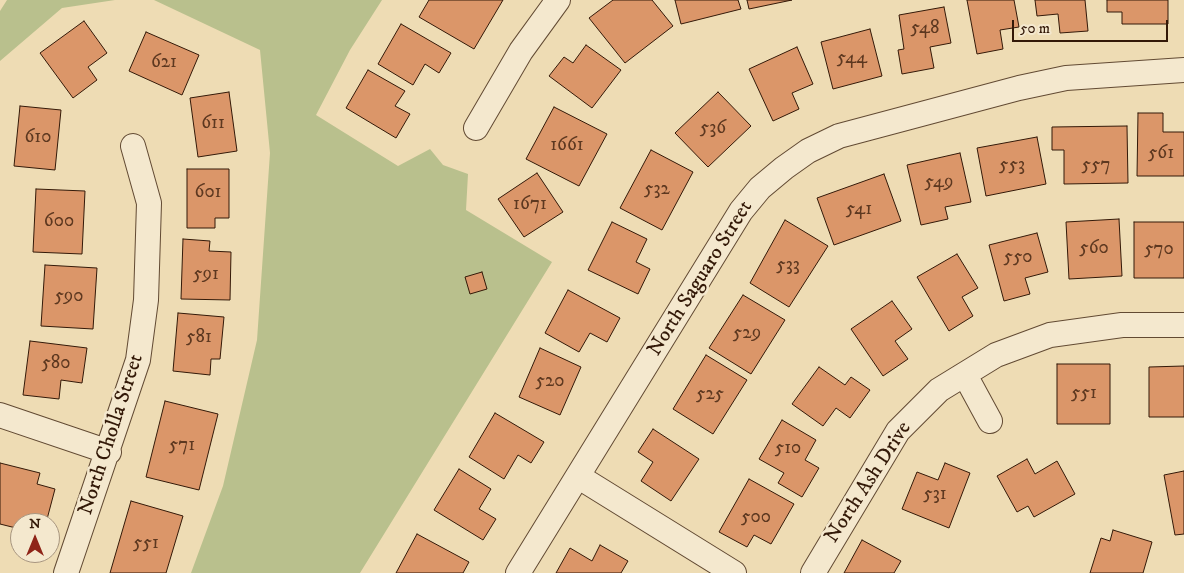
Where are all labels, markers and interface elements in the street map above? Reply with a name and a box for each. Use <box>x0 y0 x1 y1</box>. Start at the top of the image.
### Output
scale bar <box>1014 10 1170 42</box>
house number: 548 <box>911 18 939 40</box>
text: 50 m <box>1020 19 1050 38</box>
house number: 544 <box>837 48 867 70</box>
house number: 621 <box>151 52 177 74</box>
house number: 611 <box>201 113 225 135</box>
house number: 536 <box>700 118 726 140</box>
house number: 610 <box>25 127 51 149</box>
house number: 1661 <box>550 135 584 157</box>
house number: 561 <box>1148 143 1174 165</box>
house number: 553 <box>999 155 1025 177</box>
house number: 557 <box>1082 155 1110 177</box>
house number: 549 <box>925 172 953 194</box>
house number: 532 <box>644 179 670 201</box>
house number: 601 <box>194 182 222 204</box>
house number: 1671 <box>513 194 547 216</box>
street label: North Saguaro Street <box>643 197 759 361</box>
house number: 541 <box>846 199 872 221</box>
house number: 600 <box>44 211 74 233</box>
house number: 560 <box>1079 238 1109 260</box>
house number: 570 <box>1144 239 1174 261</box>
house number: 550 <box>1003 247 1033 269</box>
house number: 533 <box>776 255 800 277</box>
house number: 591 <box>193 264 219 286</box>
house number: 590 <box>54 286 84 308</box>
house number: 529 <box>733 323 761 345</box>
house number: 581 <box>186 327 212 349</box>
street label: North Cholla Street <box>74 351 150 519</box>
house number: 580 <box>41 353 71 375</box>
house number: 520 <box>535 371 565 393</box>
house number: 551 <box>1071 383 1097 405</box>
house number: 525 <box>696 384 724 406</box>
street label: North Ash Drive <box>820 418 918 548</box>
house number: 571 <box>169 435 195 457</box>
house number: 510 <box>775 438 801 460</box>
house number: 531 <box>923 484 947 506</box>
house number: 500 <box>741 507 771 529</box>
north arrow <box>10 513 60 563</box>
text: N <box>29 515 41 533</box>
house number: 551 <box>133 533 159 555</box>

